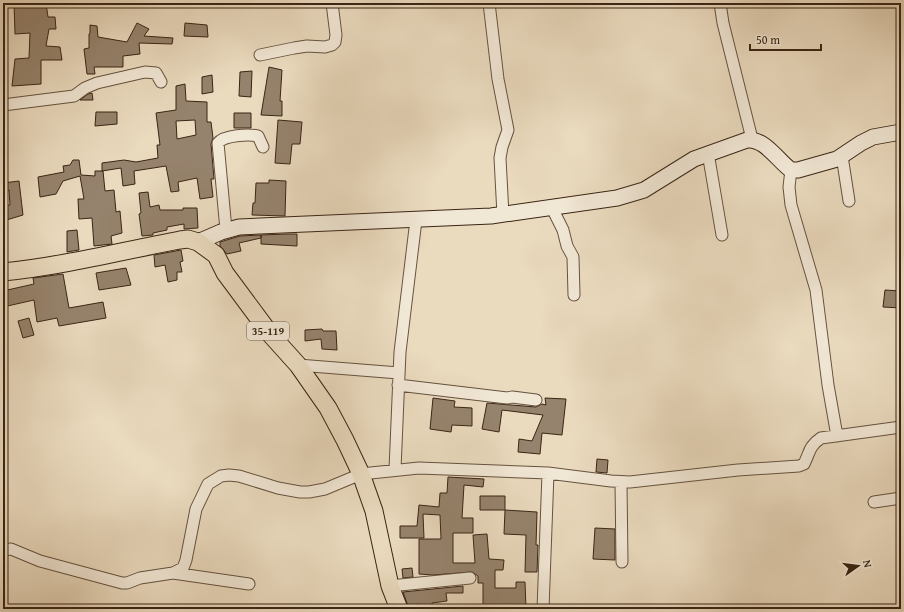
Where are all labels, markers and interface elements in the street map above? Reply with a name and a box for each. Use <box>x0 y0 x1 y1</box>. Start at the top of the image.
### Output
scale bar <box>750 26 821 52</box>
text: 50 m <box>756 31 780 48</box>
road number: 35-119 <box>247 322 289 340</box>
north arrow <box>838 546 878 586</box>
text: N <box>859 558 877 570</box>

